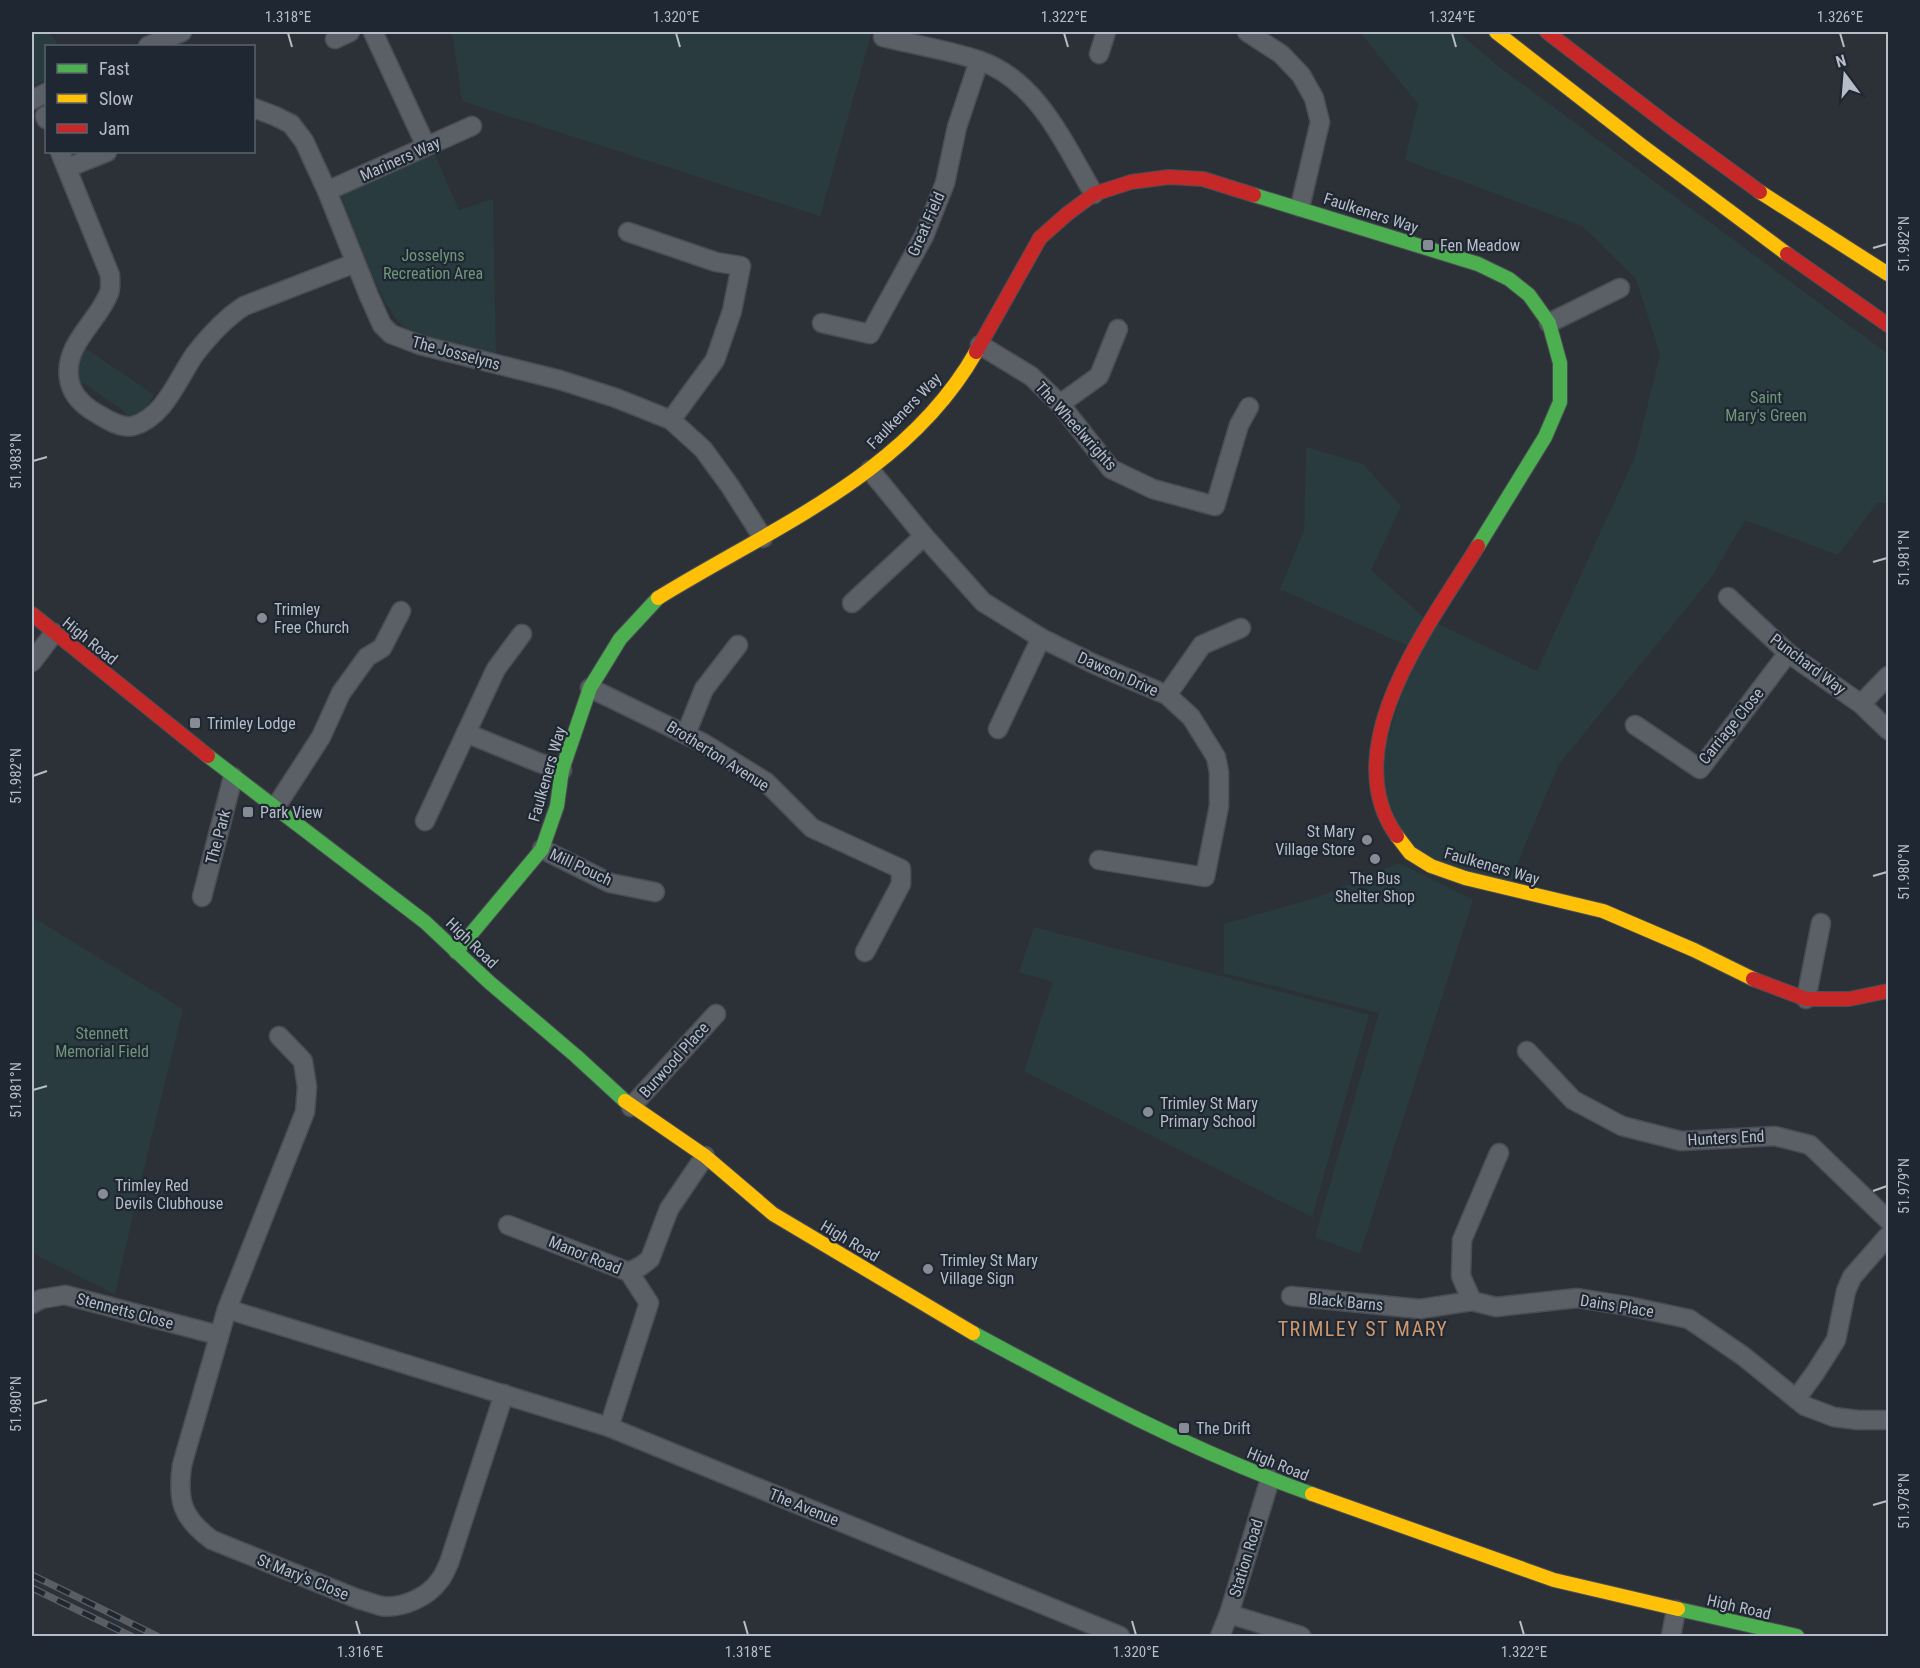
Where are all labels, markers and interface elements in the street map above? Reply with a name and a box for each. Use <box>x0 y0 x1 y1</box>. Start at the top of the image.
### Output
text: 1.318°E <box>265 8 311 26</box>
text: 1.320°E <box>653 8 699 26</box>
text: 1.322°E <box>1041 8 1087 26</box>
text: 1.324°E <box>1429 8 1475 26</box>
text: 1.326°E <box>1817 8 1863 26</box>
legend <box>45 45 255 153</box>
north arrow <box>1815 45 1875 105</box>
text: N <box>1834 51 1848 72</box>
text: Fast <box>99 58 130 79</box>
text: Slow <box>99 88 134 109</box>
text: Jam <box>99 118 130 139</box>
street label: Mariners Way <box>357 133 443 185</box>
street label: Great Field <box>903 189 949 259</box>
street label: Faulkeners Way <box>1321 189 1421 237</box>
text: 51.982°N <box>1895 216 1913 272</box>
place label: Fen Meadow <box>1440 236 1520 255</box>
marker: Fen Meadow <box>1421 238 1435 252</box>
park label: Josselyns Recreation Area <box>383 246 483 283</box>
street label: The Josselyns <box>410 332 502 374</box>
street label: Faulkeners Way <box>863 369 945 453</box>
street label: The Wheelwrights <box>1031 378 1121 474</box>
park label: Saint Mary's Green <box>1725 388 1807 425</box>
text: 51.983°N <box>7 433 25 489</box>
text: 51.981°N <box>1895 530 1913 586</box>
place label: Trimley Free Church <box>274 600 349 637</box>
marker: Trimley Free Church <box>255 611 269 625</box>
street label: High Road <box>59 613 121 669</box>
street label: Punchard Way <box>1767 629 1850 699</box>
street label: Dawson Drive <box>1075 648 1161 700</box>
street label: Carriage Close <box>1695 684 1767 768</box>
place label: Trimley Lodge <box>207 714 296 733</box>
marker: Trimley Lodge <box>188 716 202 730</box>
street label: Brotherton Avenue <box>663 717 773 795</box>
street label: Faulkeners Way <box>524 724 570 824</box>
text: 51.982°N <box>7 748 25 804</box>
place label: Park View <box>260 803 323 822</box>
marker: Park View <box>241 805 255 819</box>
street label: The Park <box>202 807 235 866</box>
place label: St Mary Village Store <box>1275 822 1355 859</box>
marker: St Mary Village Store <box>1360 833 1374 847</box>
street label: Faulkeners Way <box>1442 843 1542 889</box>
street label: Mill Pouch <box>547 844 615 890</box>
text: 51.980°N <box>1895 844 1913 900</box>
marker: The Bus Shelter Shop <box>1368 852 1382 866</box>
place label: The Bus Shelter Shop <box>1335 869 1415 906</box>
street label: High Road <box>442 914 502 972</box>
street label: Burwood Place <box>635 1018 713 1102</box>
park label: Stennett Memorial Field <box>55 1024 149 1061</box>
text: 51.981°N <box>7 1062 25 1118</box>
place label: Trimley St Mary Primary School <box>1160 1094 1258 1131</box>
marker: Trimley St Mary Primary School <box>1141 1105 1155 1119</box>
street label: Hunters End <box>1687 1126 1765 1150</box>
text: 51.979°N <box>1895 1158 1913 1214</box>
place label: Trimley Red Devils Clubhouse <box>115 1176 223 1213</box>
marker: Trimley Red Devils Clubhouse <box>96 1187 110 1201</box>
street label: High Road <box>817 1216 883 1266</box>
street label: Manor Road <box>546 1232 624 1278</box>
place label: Trimley St Mary Village Sign <box>940 1251 1038 1288</box>
marker: Trimley St Mary Village Sign <box>921 1262 935 1276</box>
street label: Stennetts Close <box>74 1289 176 1333</box>
street label: Black Barns <box>1308 1289 1384 1315</box>
street label: Dains Place <box>1579 1291 1655 1321</box>
district label: TRIMLEY ST MARY <box>1278 1317 1448 1341</box>
text: 51.980°N <box>7 1376 25 1432</box>
place label: The Drift <box>1196 1419 1251 1438</box>
marker: The Drift <box>1177 1421 1191 1435</box>
street label: High Road <box>1244 1443 1312 1485</box>
text: 51.978°N <box>1895 1473 1913 1529</box>
street label: The Avenue <box>766 1484 842 1530</box>
street label: Station Road <box>1225 1517 1267 1599</box>
street label: St Mary's Close <box>254 1550 352 1604</box>
street label: High Road <box>1705 1590 1773 1624</box>
text: 1.316°E <box>337 1643 383 1661</box>
text: 1.318°E <box>725 1643 771 1661</box>
text: 1.320°E <box>1113 1643 1159 1661</box>
text: 1.322°E <box>1501 1643 1547 1661</box>

